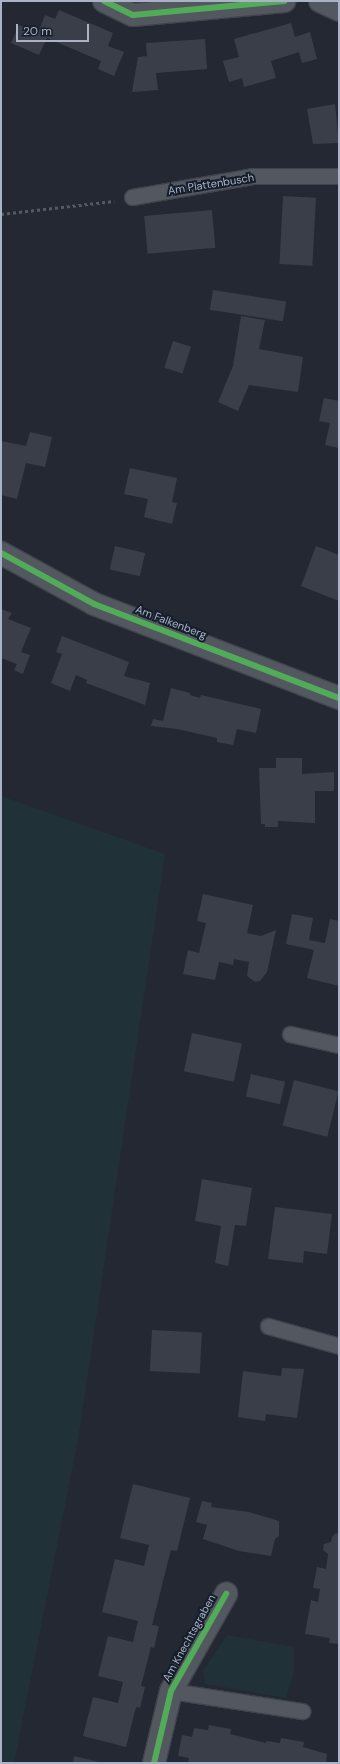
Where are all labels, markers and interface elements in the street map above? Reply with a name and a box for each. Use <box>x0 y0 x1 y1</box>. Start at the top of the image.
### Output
scale bar <box>18 16 91 42</box>
text: 20 m <box>23 23 52 39</box>
street label: Am Plattenbusch <box>167 171 255 197</box>
street label: Am Falkenberg <box>134 602 208 642</box>
street label: Am Knechtsgraben <box>160 1592 218 1684</box>

